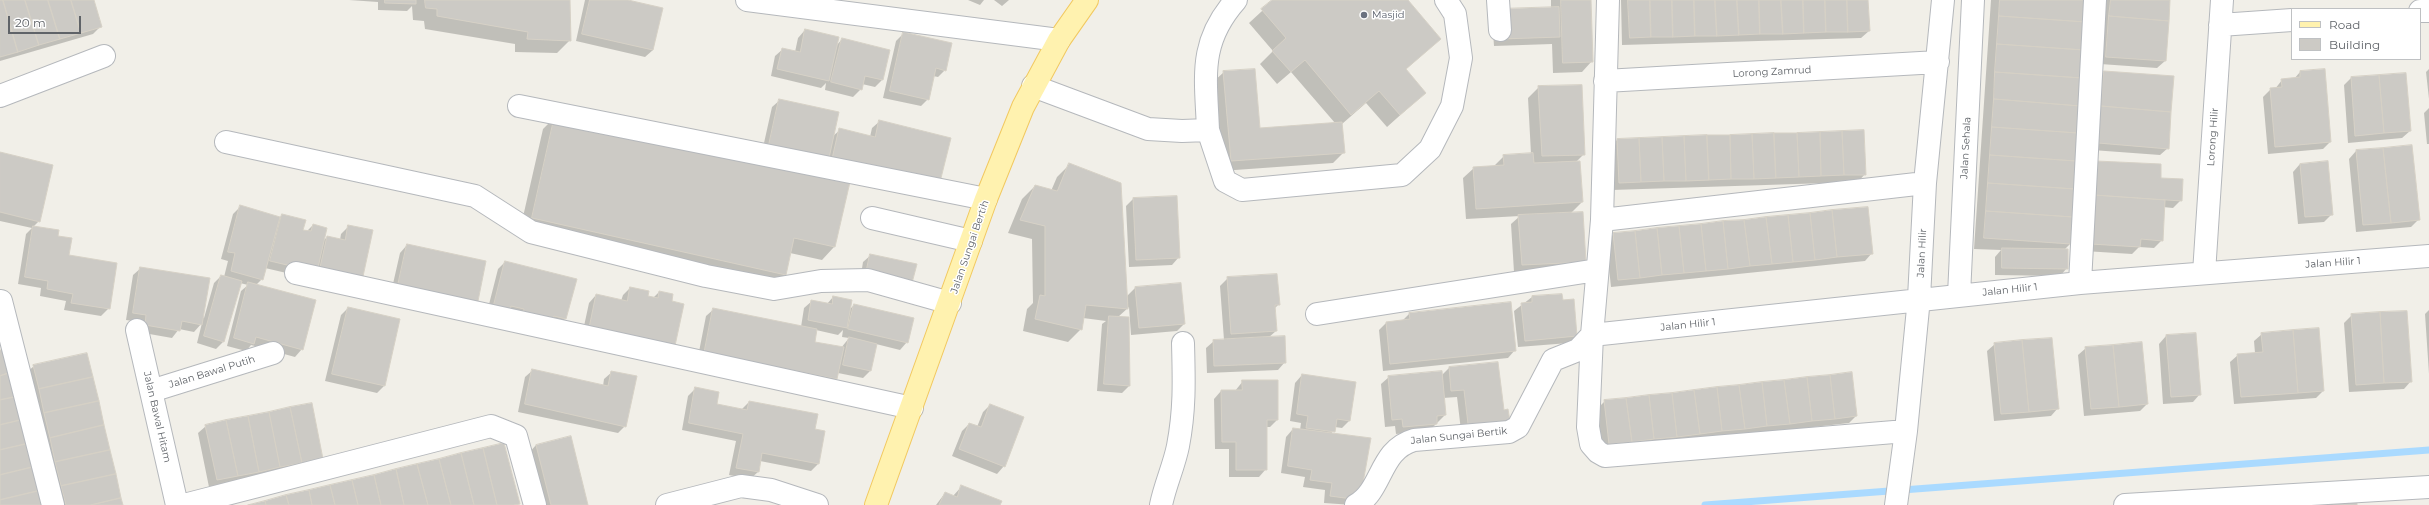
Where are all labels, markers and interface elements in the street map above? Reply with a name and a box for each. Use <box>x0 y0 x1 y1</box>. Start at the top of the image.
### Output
scale bar <box>10 8 83 34</box>
legend <box>2291 8 2421 60</box>
place label: Masjid <box>1372 9 1405 21</box>
marker: Masjid <box>1359 10 1369 20</box>
text: 20 m <box>15 15 46 30</box>
text: Road <box>2329 17 2360 32</box>
text: Building <box>2329 37 2380 52</box>
street label: Lorong Zamrud <box>1732 64 1812 80</box>
street label: Lorong Hilir <box>2205 107 2221 167</box>
street label: Jalan Sehala <box>1958 117 1974 179</box>
street label: Jalan Sungai Bertih <box>948 199 992 295</box>
street label: Jalan Hilir <box>1915 228 1929 278</box>
street label: Jalan Hilir 1 <box>2305 255 2361 271</box>
street label: Jalan Hilir 1 <box>1982 281 2038 299</box>
street label: Jalan Hilir 1 <box>1660 316 1716 334</box>
street label: Jalan Bawal Putih <box>167 353 257 391</box>
street label: Jalan Bawal Hitam <box>141 370 173 464</box>
street label: Jalan Sungai Bertik <box>1410 425 1508 447</box>

